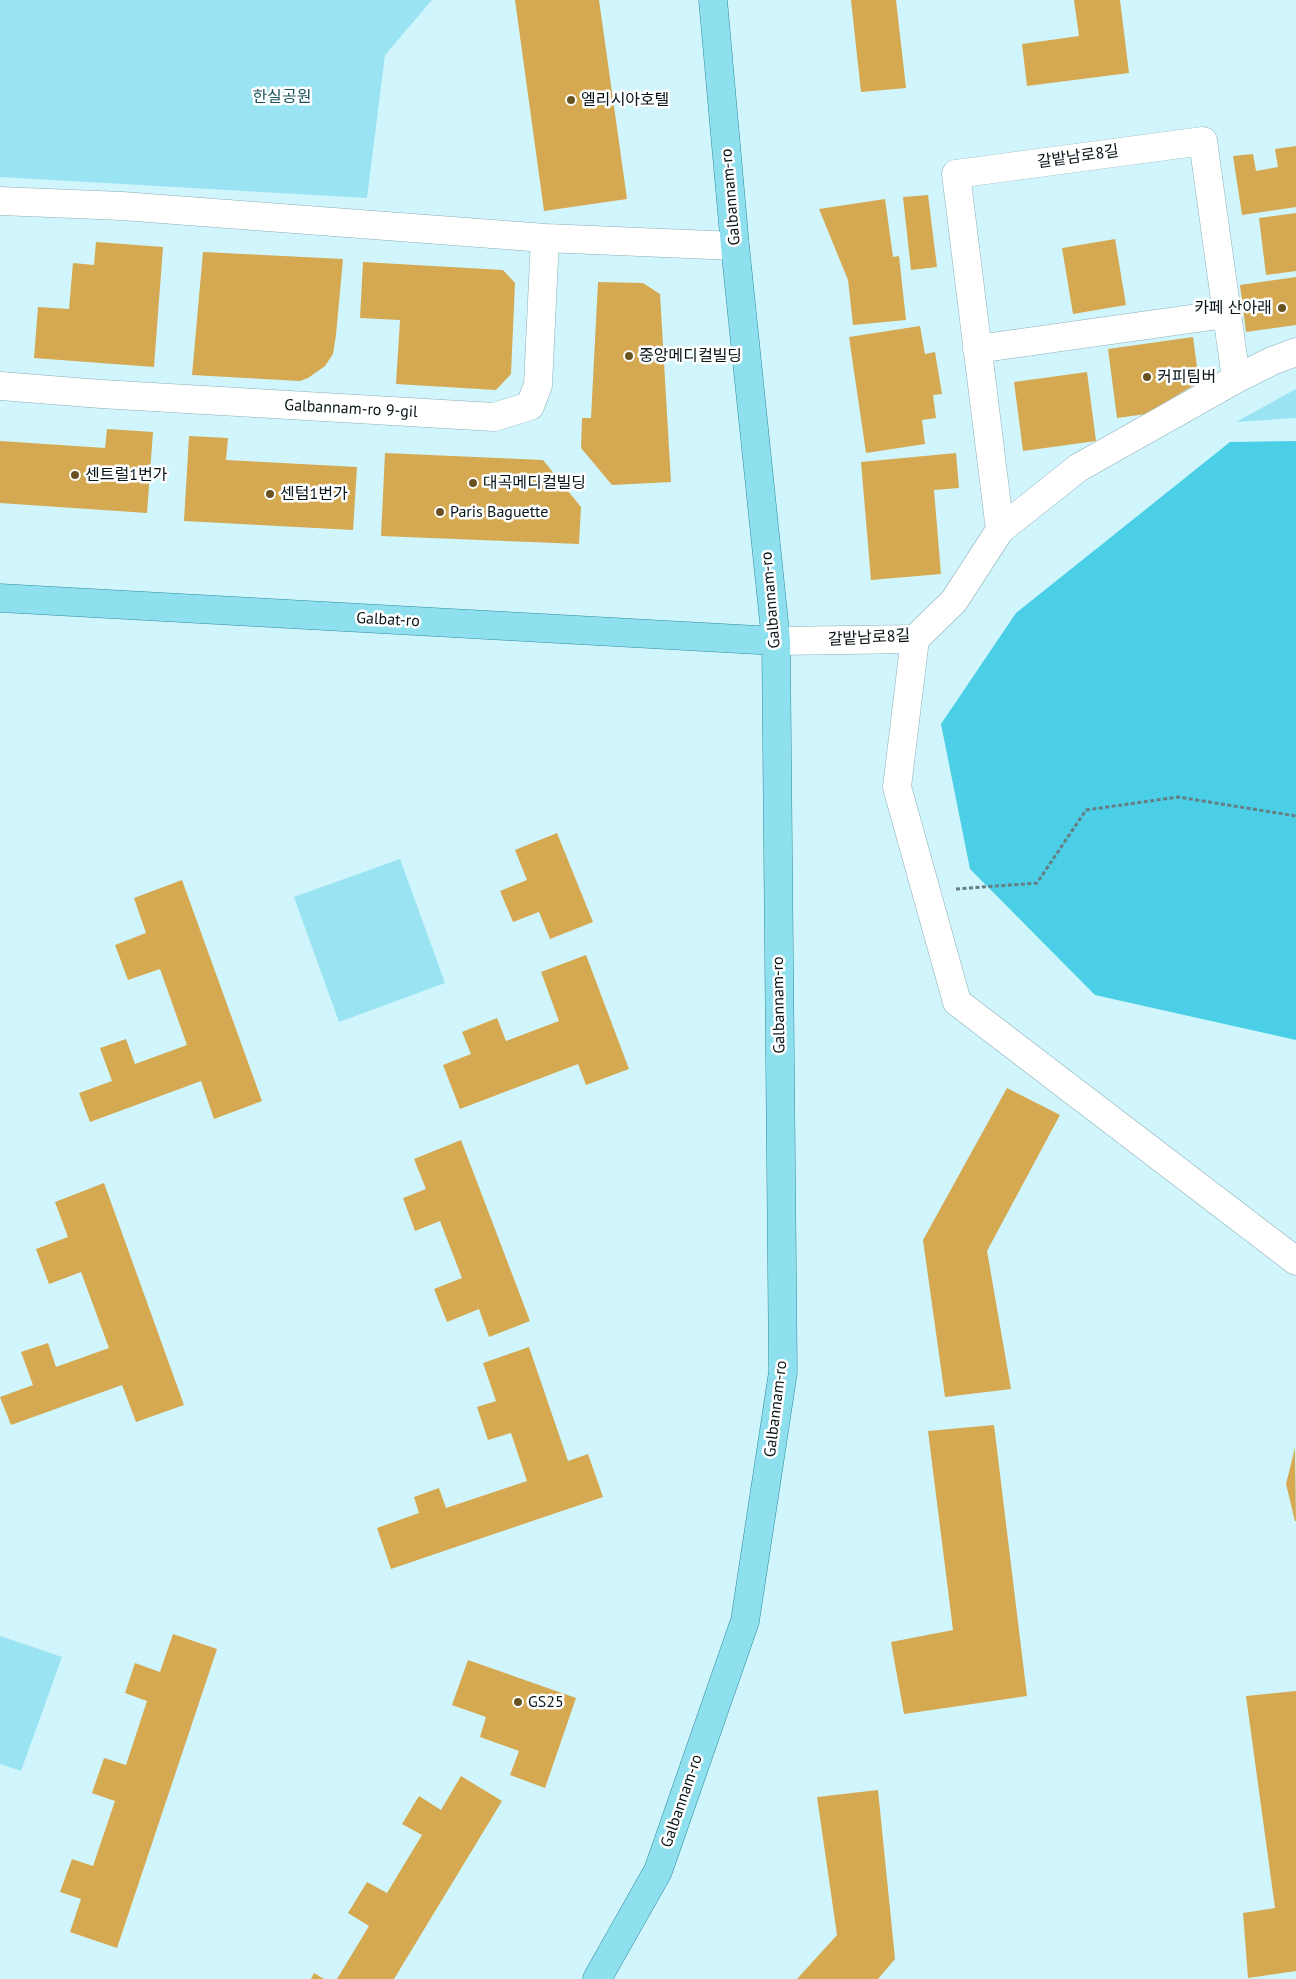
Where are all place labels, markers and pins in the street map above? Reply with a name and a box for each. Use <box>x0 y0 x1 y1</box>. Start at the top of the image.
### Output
place label: 엘리시아호텔 <box>581 90 669 110</box>
marker: 엘리시아호텔 <box>565 94 577 106</box>
place label: 카페 산아래 <box>1194 298 1272 318</box>
marker: 카페 산아래 <box>1276 302 1288 314</box>
place label: 중앙메디컬빌딩 <box>639 346 742 366</box>
marker: 중앙메디컬빌딩 <box>623 350 635 362</box>
place label: 커피팀버 <box>1157 367 1216 387</box>
marker: 커피팀버 <box>1141 371 1153 383</box>
place label: 센트럴1번가 <box>85 465 167 485</box>
marker: 센트럴1번가 <box>69 469 81 481</box>
place label: 대곡메디컬빌딩 <box>483 473 586 493</box>
marker: 대곡메디컬빌딩 <box>467 477 479 489</box>
place label: 센텀1번가 <box>280 484 348 504</box>
marker: 센텀1번가 <box>264 488 276 500</box>
place label: Paris Baguette <box>450 502 548 522</box>
marker: Paris Baguette <box>434 506 446 518</box>
place label: GS25 <box>528 1692 564 1712</box>
marker: GS25 <box>512 1696 524 1708</box>

